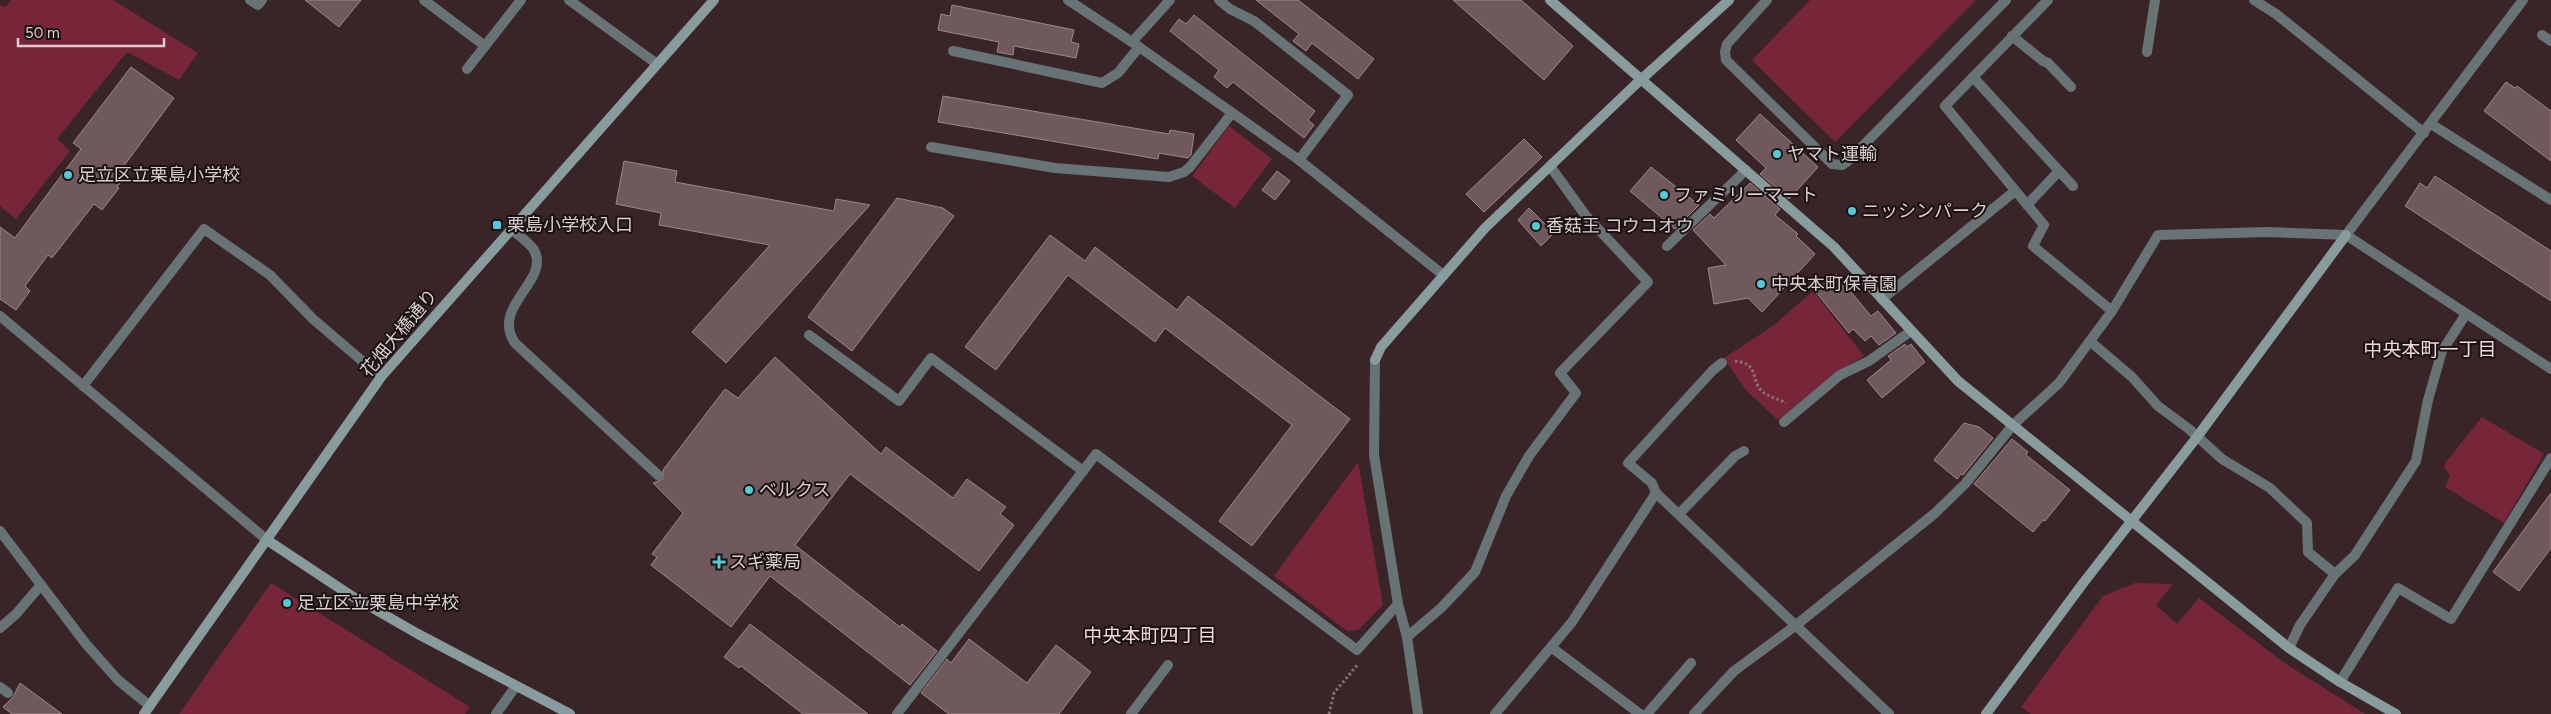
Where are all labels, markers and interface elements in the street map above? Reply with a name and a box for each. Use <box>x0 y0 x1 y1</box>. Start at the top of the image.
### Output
scale bar <box>18 15 164 47</box>
text: 50 m <box>25 24 60 42</box>
place label: ヤマト運輸 <box>1787 143 1877 165</box>
marker: ヤマト運輸 <box>1771 148 1783 160</box>
place label: 足立区立栗島小学校 <box>78 164 240 186</box>
marker: 足立区立栗島小学校 <box>62 169 74 181</box>
place label: ファミリーマート <box>1674 184 1818 206</box>
marker: ファミリーマート <box>1658 189 1670 201</box>
place label: ニッシンパーク <box>1862 200 1988 222</box>
marker: ニッシンパーク <box>1846 205 1858 217</box>
place label: 栗島小学校入口 <box>507 214 633 236</box>
place label: 香菇王 コウコオウ <box>1546 215 1694 237</box>
marker: 栗島小学校入口 <box>491 219 503 231</box>
marker: 香菇王 コウコオウ <box>1530 220 1542 232</box>
place label: 中央本町保育園 <box>1771 273 1897 295</box>
marker: 中央本町保育園 <box>1755 278 1767 290</box>
street label: 花畑大橋通り <box>356 285 442 381</box>
district label: 中央本町一丁目 <box>2363 338 2497 361</box>
place label: ベルクス <box>759 479 830 501</box>
marker: ベルクス <box>743 484 755 496</box>
place label: スギ薬局 <box>729 551 801 573</box>
marker: スギ薬局 <box>713 556 725 568</box>
place label: 足立区立栗島中学校 <box>297 592 459 614</box>
marker: 足立区立栗島中学校 <box>281 597 293 609</box>
district label: 中央本町四丁目 <box>1083 624 1217 647</box>

